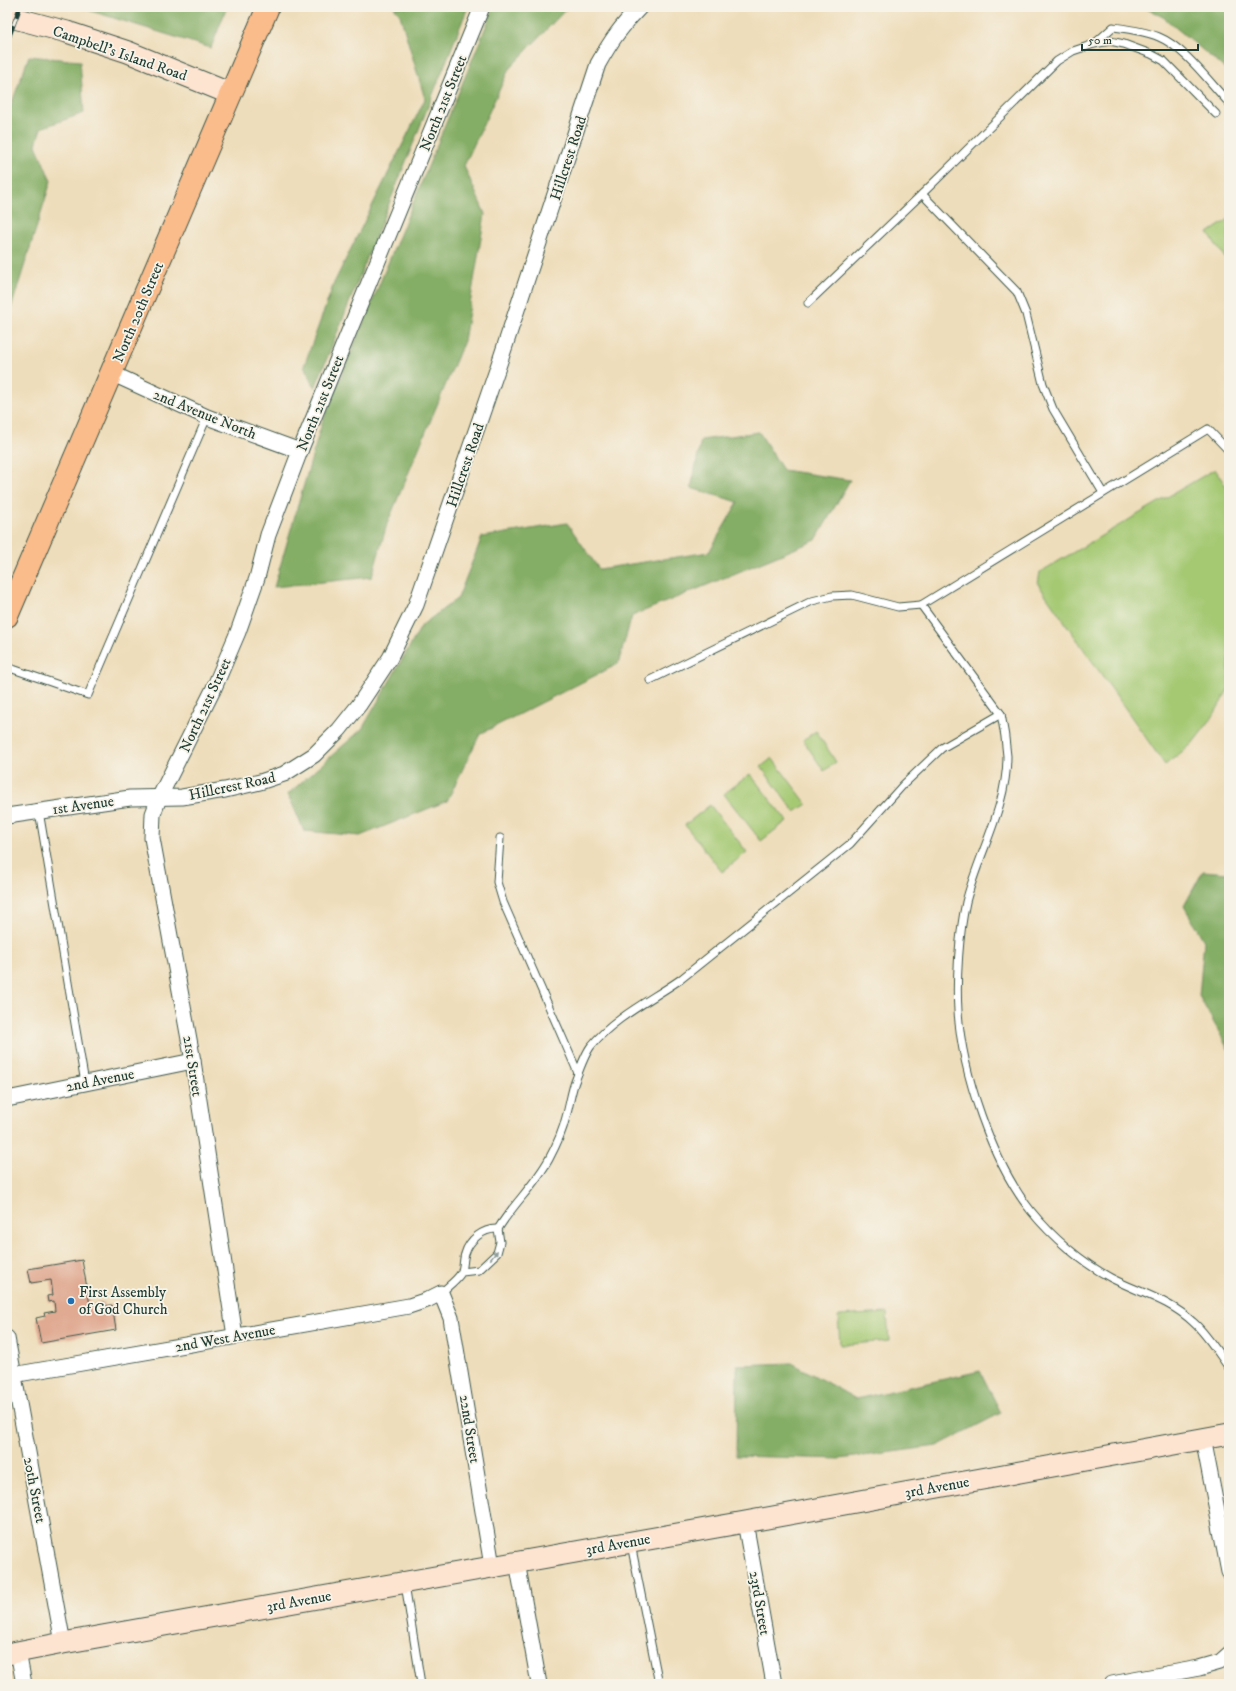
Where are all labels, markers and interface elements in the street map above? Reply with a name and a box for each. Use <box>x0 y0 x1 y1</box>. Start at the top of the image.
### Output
street label: Campbell's Island Road <box>50 22 190 86</box>
scale bar <box>1082 26 1198 52</box>
text: 50 m <box>1088 33 1112 48</box>
street label: North 21st Street <box>416 52 471 154</box>
street label: Hillcrest Road <box>546 113 591 203</box>
street label: North 20th Street <box>109 259 168 365</box>
street label: North 21st Street <box>293 352 348 454</box>
street label: 2nd Avenue North <box>150 385 259 444</box>
street label: Hillcrest Road <box>442 420 489 510</box>
street label: North 21st Street <box>175 655 236 755</box>
street label: Hillcrest Road <box>187 768 277 805</box>
street label: 1st Avenue <box>51 792 115 819</box>
street label: 21st Street <box>178 1034 207 1098</box>
street label: 2nd Avenue <box>64 1065 136 1096</box>
one-way arrow <box>490 1249 498 1260</box>
place label: First Assembly of God Church <box>79 1283 168 1319</box>
marker: First Assembly of God Church <box>66 1296 76 1306</box>
street label: 2nd West Avenue <box>174 1320 277 1357</box>
street label: 22nd Street <box>455 1394 484 1465</box>
street label: 20th Street <box>19 1455 50 1525</box>
street label: 3rd Avenue <box>903 1472 971 1502</box>
street label: 3rd Avenue <box>584 1529 652 1559</box>
street label: 23rd Street <box>745 1570 775 1637</box>
street label: 3rd Avenue <box>265 1586 333 1616</box>

